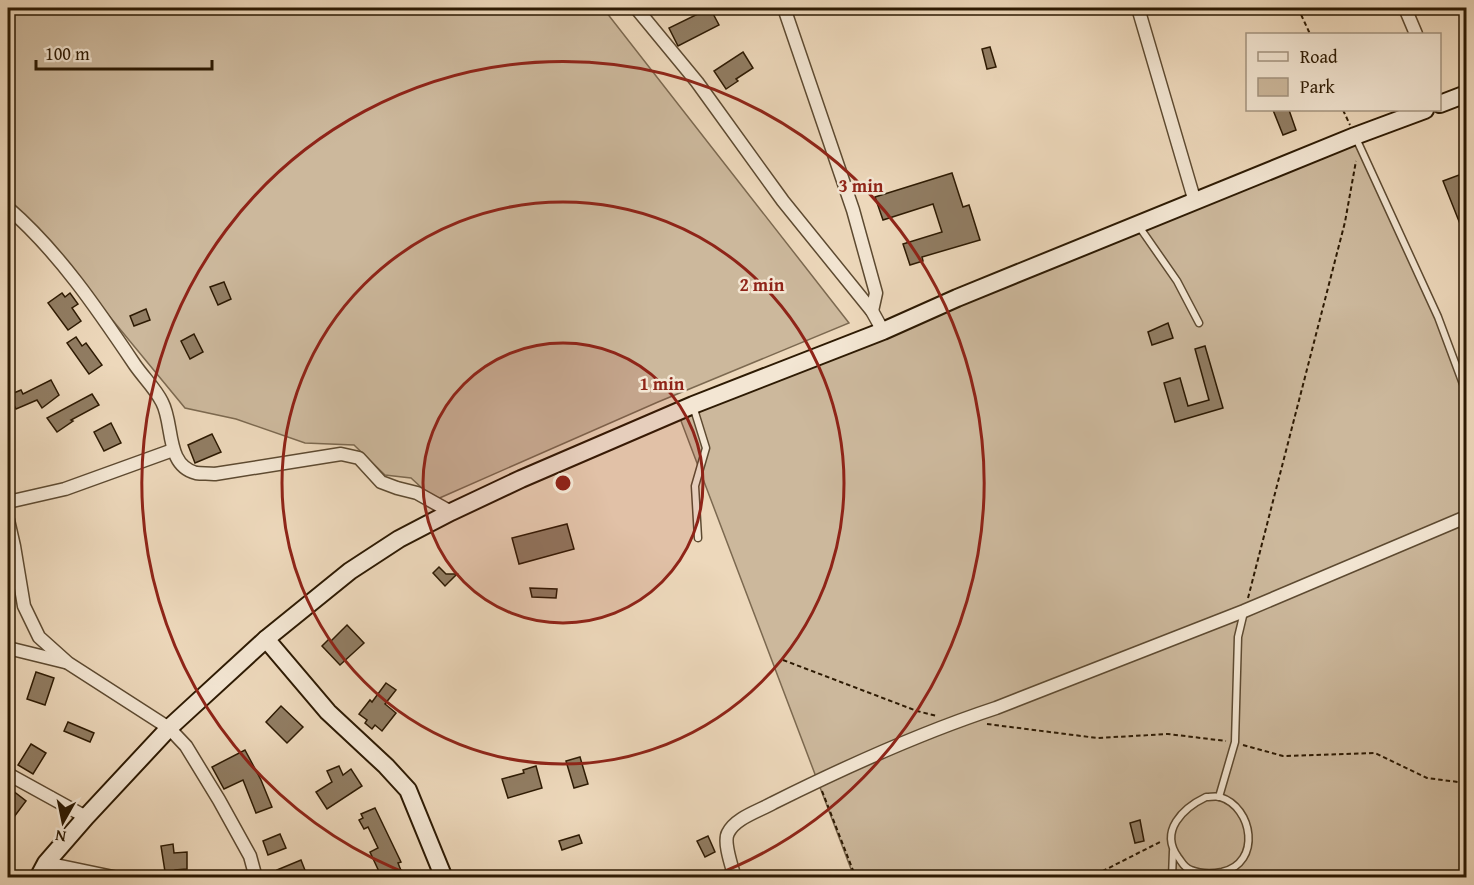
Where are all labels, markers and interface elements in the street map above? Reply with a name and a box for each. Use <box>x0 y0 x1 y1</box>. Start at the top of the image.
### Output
scale bar <box>36 33 212 71</box>
legend <box>1246 33 1441 111</box>
text: 100 m <box>45 40 90 67</box>
text: Road <box>1300 43 1338 70</box>
text: Park <box>1300 73 1336 100</box>
text: 3 min <box>839 172 884 199</box>
text: 2 min <box>740 271 785 298</box>
text: 1 min <box>640 370 685 397</box>
centre of rings <box>553 473 573 493</box>
north arrow <box>33 792 93 852</box>
text: N <box>53 824 68 850</box>

